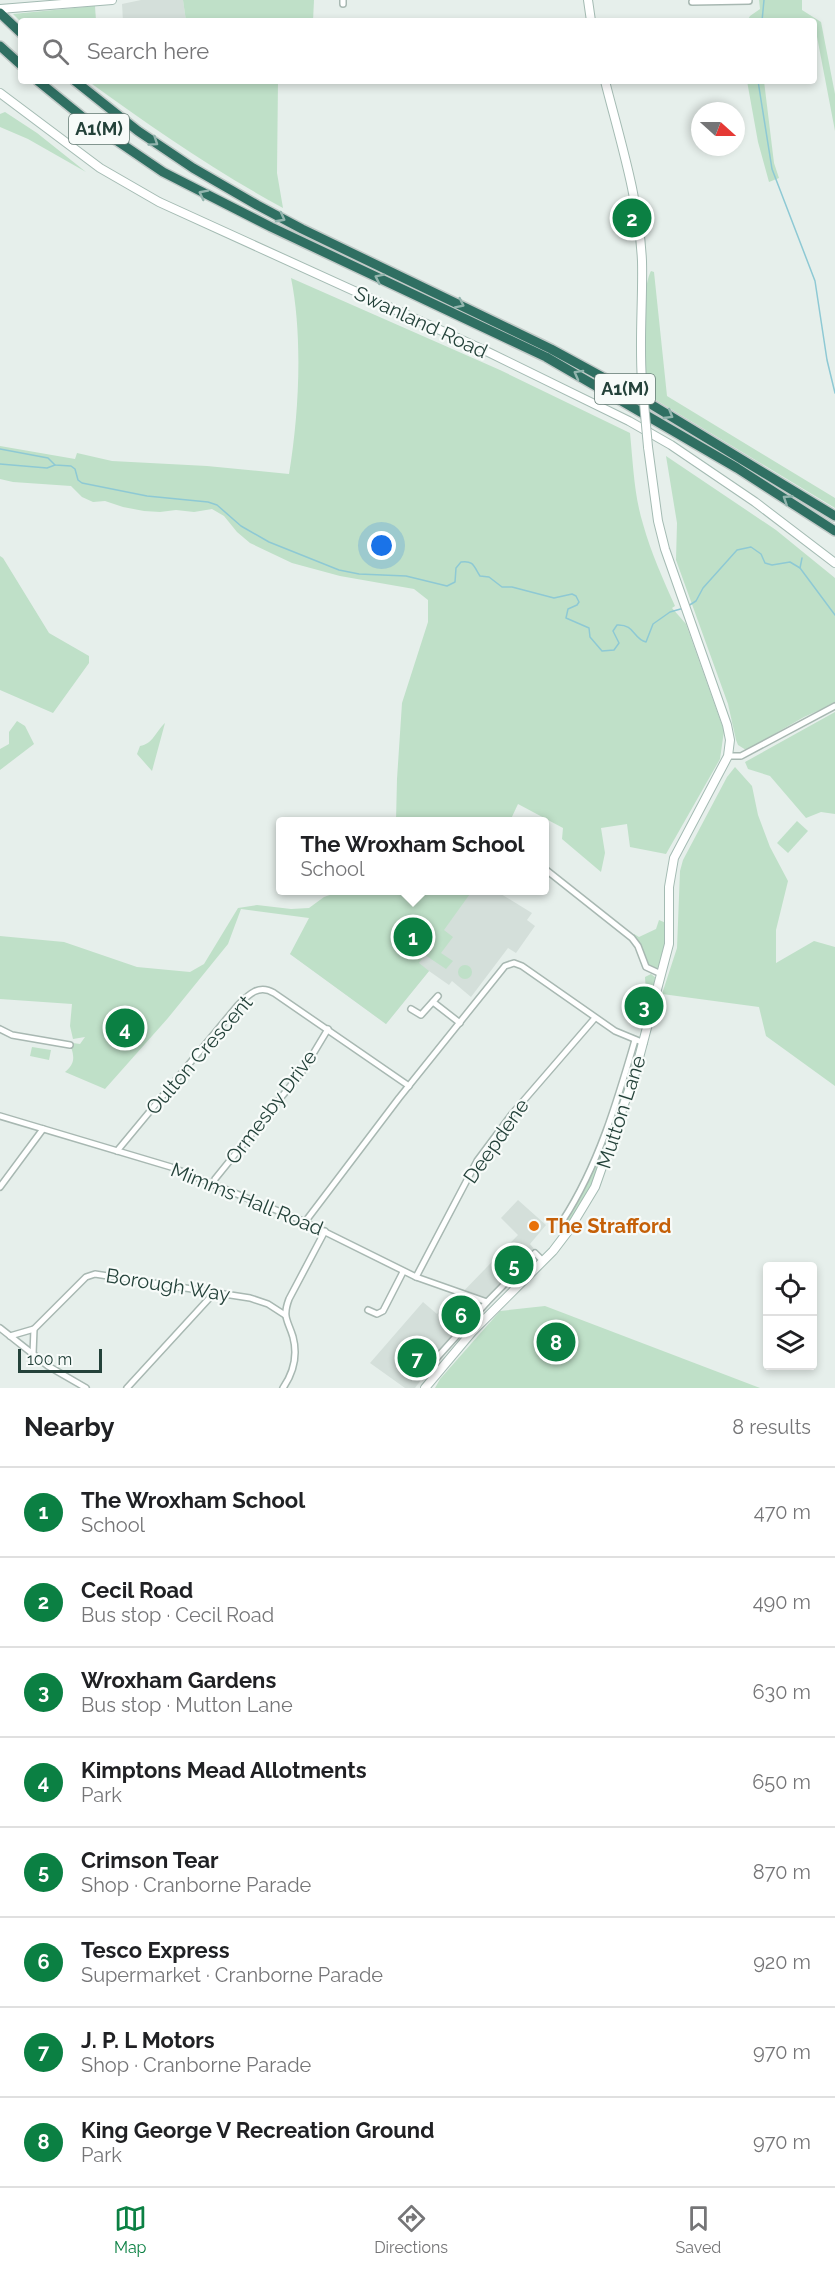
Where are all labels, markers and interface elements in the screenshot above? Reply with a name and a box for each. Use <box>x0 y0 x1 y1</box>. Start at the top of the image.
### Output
search box <box>18 18 817 84</box>
icon: search <box>39 35 72 68</box>
text: Search here <box>87 38 209 64</box>
north arrow <box>691 102 745 156</box>
road number: A1(M) <box>69 114 129 144</box>
one-way arrow <box>148 135 159 146</box>
one-way arrow <box>199 190 210 201</box>
pin: 2 <box>612 196 652 240</box>
one-way arrow <box>274 211 285 222</box>
one-way arrow <box>375 273 386 285</box>
street label: Swanland Road <box>351 281 491 363</box>
one-way arrow <box>453 297 464 309</box>
one-way arrow <box>574 370 584 381</box>
road number: A1(M) <box>595 374 655 404</box>
one-way arrow <box>663 408 673 419</box>
one-way arrow <box>783 494 793 506</box>
your location <box>367 531 396 560</box>
popup <box>276 817 549 895</box>
text: The Wroxham School <box>300 831 525 857</box>
text: School <box>300 857 364 881</box>
pin: 1 <box>394 914 432 960</box>
pin: 3 <box>624 984 664 1028</box>
street label: Oulton Crescent <box>141 990 258 1120</box>
pin: 4 <box>106 1006 144 1050</box>
street label: Ormesby Drive <box>220 1045 322 1169</box>
street label: Mutton Lane <box>591 1052 651 1171</box>
street label: Deepdene <box>458 1094 534 1188</box>
street label: Mimms Hall Road <box>167 1157 327 1241</box>
place label: The Strafford <box>546 1214 672 1238</box>
marker: The Strafford <box>527 1219 541 1233</box>
pin: 5 <box>494 1242 534 1288</box>
map controls <box>763 1262 817 1370</box>
button: locate <box>763 1262 817 1316</box>
street label: Borough Way <box>104 1263 232 1307</box>
pin: 6 <box>442 1292 480 1338</box>
button: layers <box>763 1316 817 1370</box>
pin: 8 <box>536 1320 576 1364</box>
pin: 7 <box>398 1336 436 1380</box>
scale bar <box>18 1346 102 1374</box>
text: 100 m <box>27 1350 72 1369</box>
text: Nearby <box>24 1412 114 1442</box>
text: 8 results <box>732 1415 811 1439</box>
text: The Wroxham School <box>81 1487 305 1513</box>
text: 1 <box>39 1500 48 1524</box>
text: 470 m <box>754 1500 811 1524</box>
text: School <box>81 1513 145 1537</box>
text: Cecil Road <box>81 1577 193 1603</box>
text: 2 <box>38 1590 49 1614</box>
text: 490 m <box>753 1590 811 1614</box>
text: Bus stop · Cecil Road <box>81 1603 274 1627</box>
text: Wroxham Gardens <box>81 1667 276 1693</box>
text: 3 <box>38 1680 49 1704</box>
text: 630 m <box>753 1680 811 1704</box>
text: Bus stop · Mutton Lane <box>81 1693 293 1717</box>
text: Kimptons Mead Allotments <box>81 1757 367 1783</box>
text: 4 <box>38 1770 49 1794</box>
text: 650 m <box>752 1770 811 1794</box>
text: Park <box>81 1783 122 1807</box>
text: Crimson Tear <box>81 1847 219 1873</box>
text: 5 <box>38 1860 49 1884</box>
text: 870 m <box>753 1860 811 1884</box>
text: Shop · Cranborne Parade <box>81 1873 311 1897</box>
text: Tesco Express <box>81 1937 230 1963</box>
text: 6 <box>37 1950 50 1974</box>
text: 920 m <box>753 1950 811 1974</box>
text: Supermarket · Cranborne Parade <box>81 1963 383 1987</box>
text: J. P. L Motors <box>81 2027 215 2053</box>
text: 7 <box>38 2040 49 2064</box>
text: 970 m <box>753 2040 811 2064</box>
text: Shop · Cranborne Parade <box>81 2053 311 2077</box>
text: King George V Recreation Ground <box>81 2117 434 2143</box>
text: 8 <box>37 2130 50 2154</box>
text: 970 m <box>753 2130 811 2154</box>
text: Park <box>81 2143 122 2167</box>
tab: Map <box>114 2202 147 2257</box>
tab: Directions <box>374 2202 448 2257</box>
tab: Saved <box>675 2202 721 2257</box>

